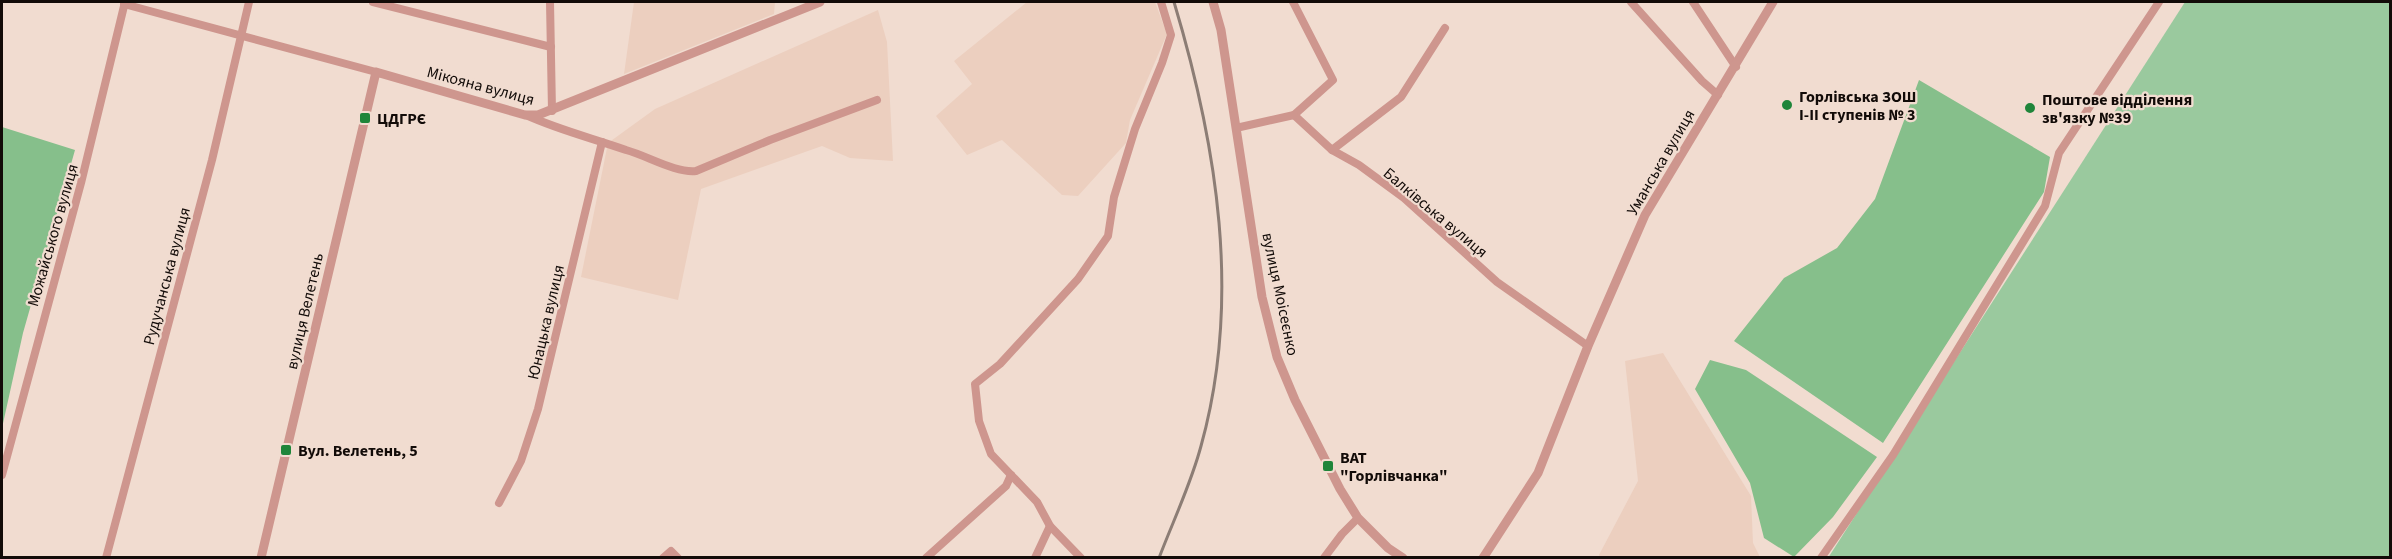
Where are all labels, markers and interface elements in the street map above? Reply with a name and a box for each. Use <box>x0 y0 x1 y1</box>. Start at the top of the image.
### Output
street label: Мікояна вулиця <box>425 61 537 111</box>
place label: Горлівська ЗОШ І-ІІ ступенів № 3 <box>1799 86 1916 126</box>
place label: Поштове відділення зв'язку №39 <box>2042 89 2192 129</box>
marker: Горлівська ЗОШ І-ІІ ступенів № 3 <box>1780 98 1794 112</box>
marker: Поштове відділення зв'язку №39 <box>2023 101 2037 115</box>
street label: Уманська вулиця <box>1622 105 1700 220</box>
place label: ЦДГРЄ <box>377 108 426 130</box>
marker: ЦДГРЄ <box>358 111 372 125</box>
street label: Можайського вулиця <box>22 161 84 309</box>
street label: Балківська вулиця <box>1378 163 1492 263</box>
street label: Рудучанська вулиця <box>138 205 196 348</box>
street label: вулиця Моісеєнко <box>1256 231 1304 358</box>
street label: вулиця Велетень <box>281 251 329 372</box>
street label: Юнацька вулиця <box>522 262 570 382</box>
place label: Вул. Велетень, 5 <box>298 440 418 462</box>
marker: Вул. Велетень, 5 <box>279 443 293 457</box>
place label: ВАТ "Горлівчанка" <box>1340 447 1448 487</box>
marker: ВАТ "Горлівчанка" <box>1321 459 1335 473</box>

